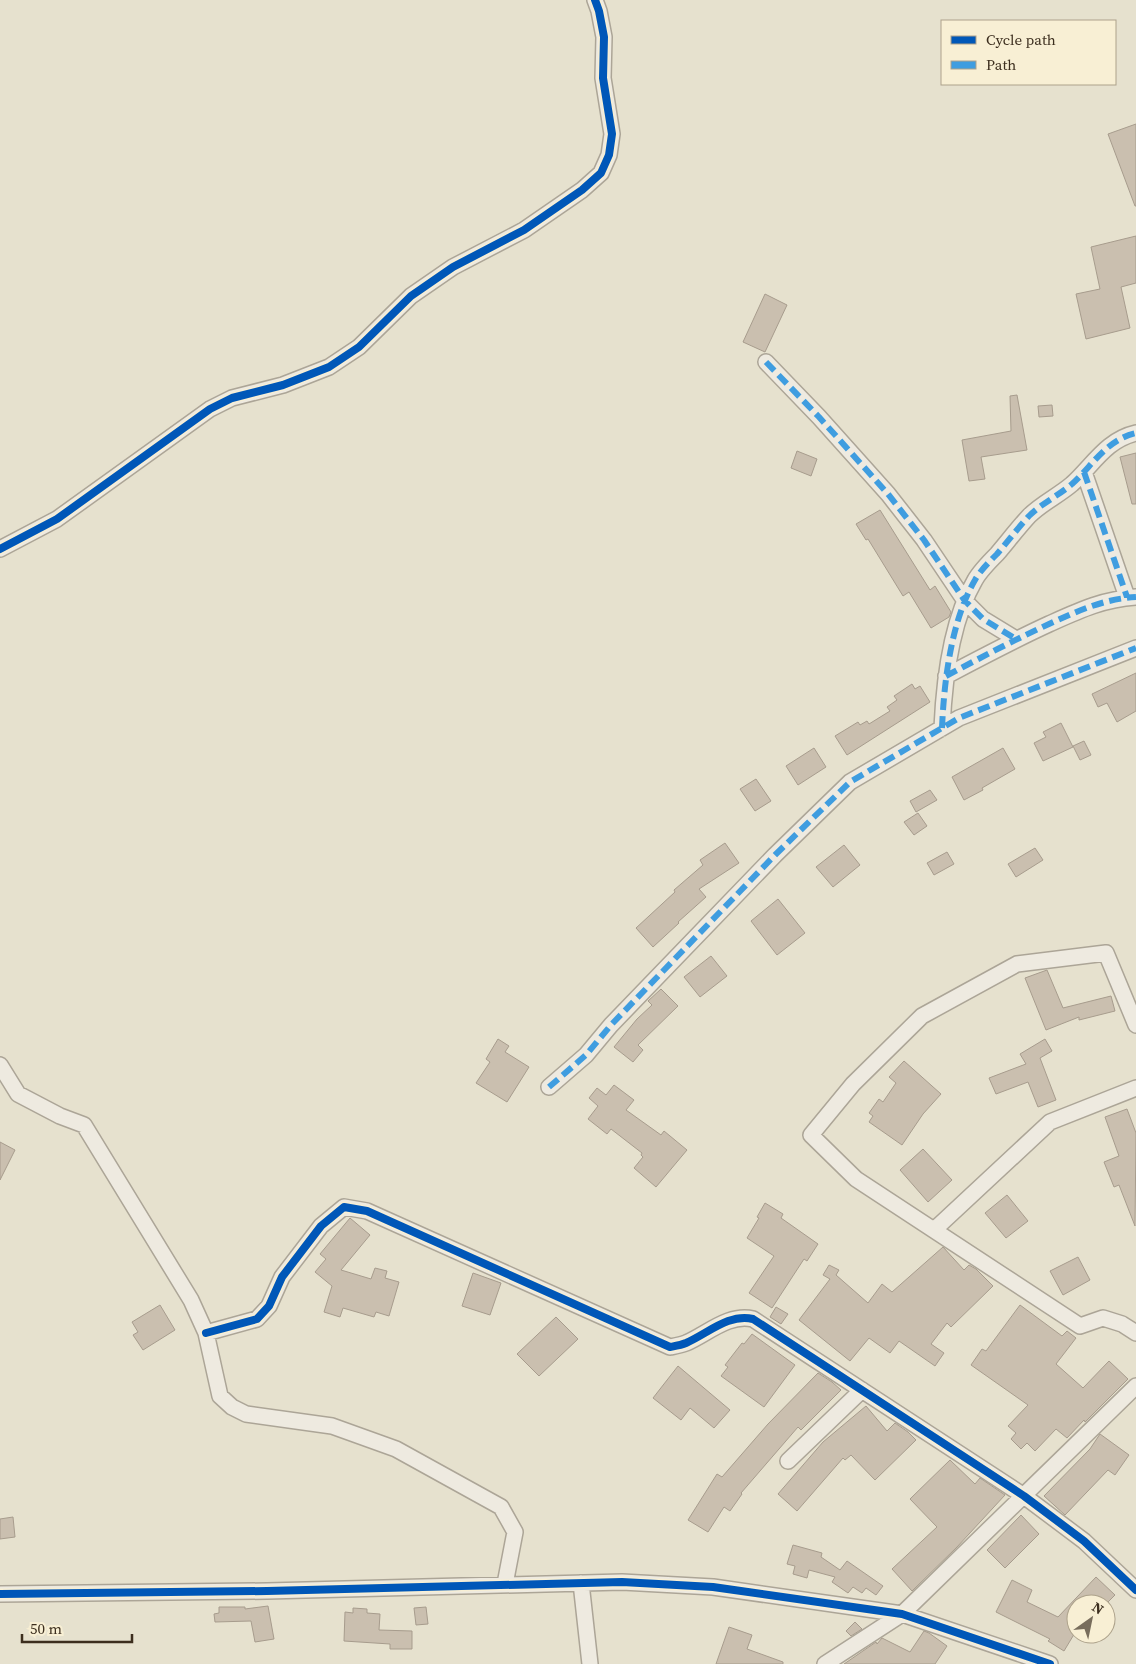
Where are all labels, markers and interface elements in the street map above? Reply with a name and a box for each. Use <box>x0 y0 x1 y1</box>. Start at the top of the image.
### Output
legend <box>941 20 1116 85</box>
text: Cycle path <box>986 29 1056 50</box>
text: Path <box>986 54 1016 75</box>
north arrow <box>1066 1594 1116 1644</box>
text: N <box>1088 1597 1108 1619</box>
scale bar <box>22 1612 132 1644</box>
text: 50 m <box>30 1618 62 1639</box>

